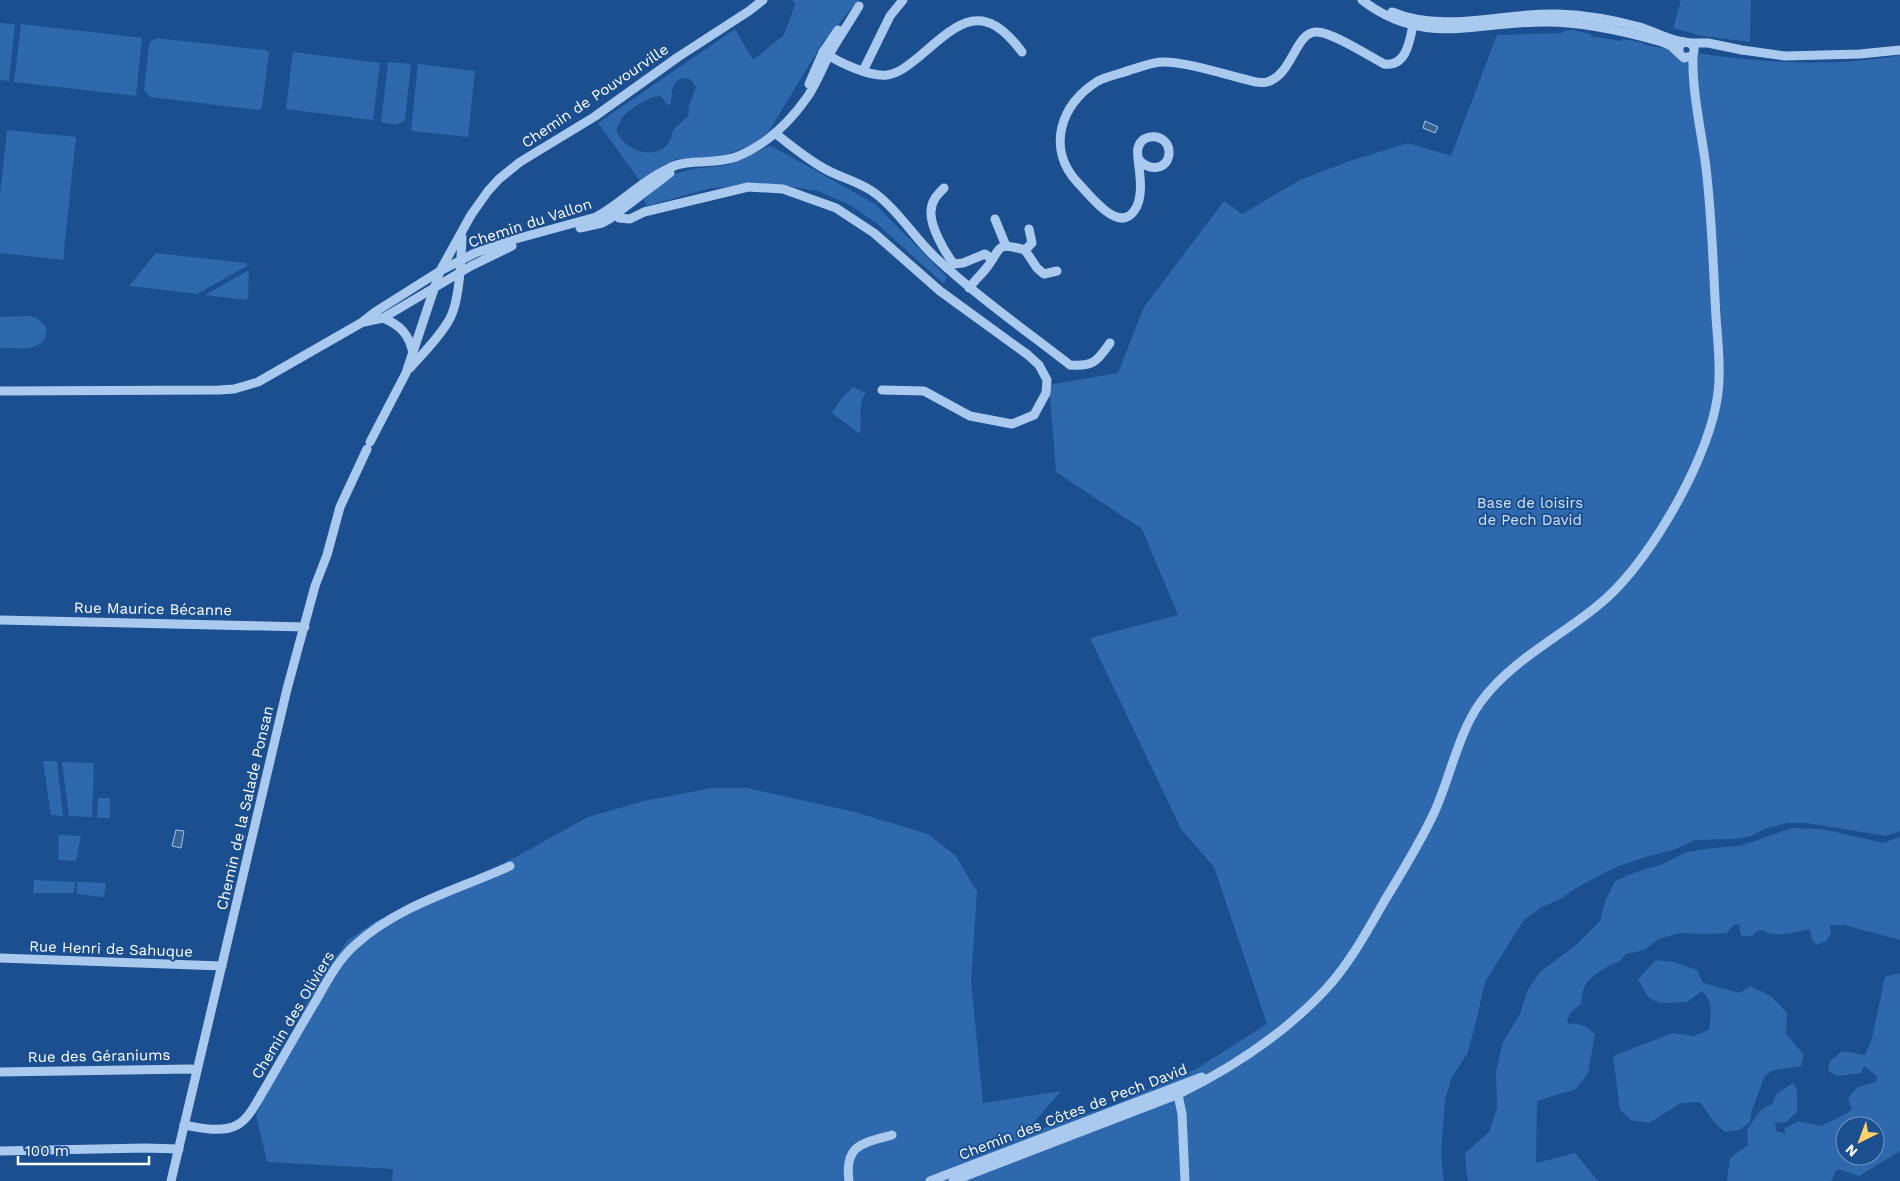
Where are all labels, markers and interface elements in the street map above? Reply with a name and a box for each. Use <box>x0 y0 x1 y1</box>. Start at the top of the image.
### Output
street label: Chemin de Pouvourville <box>518 40 672 152</box>
street label: Chemin du Vallon <box>466 195 594 251</box>
park label: Base de loisirs de Pech David <box>1477 494 1583 529</box>
street label: Rue Maurice Bécanne <box>74 599 232 619</box>
street label: Chemin de la Salade Ponsan <box>213 704 277 912</box>
street label: Rue Henri de Sahuque <box>29 937 193 961</box>
street label: Chemin des Oliviers <box>248 948 338 1082</box>
street label: Rue des Géraniums <box>28 1046 171 1066</box>
street label: Chemin des Côtes de Pech David <box>956 1060 1190 1164</box>
north arrow <box>1835 1116 1885 1166</box>
scale bar <box>18 1134 149 1166</box>
text: N <box>1842 1141 1861 1160</box>
text: 100 m <box>25 1142 69 1160</box>

